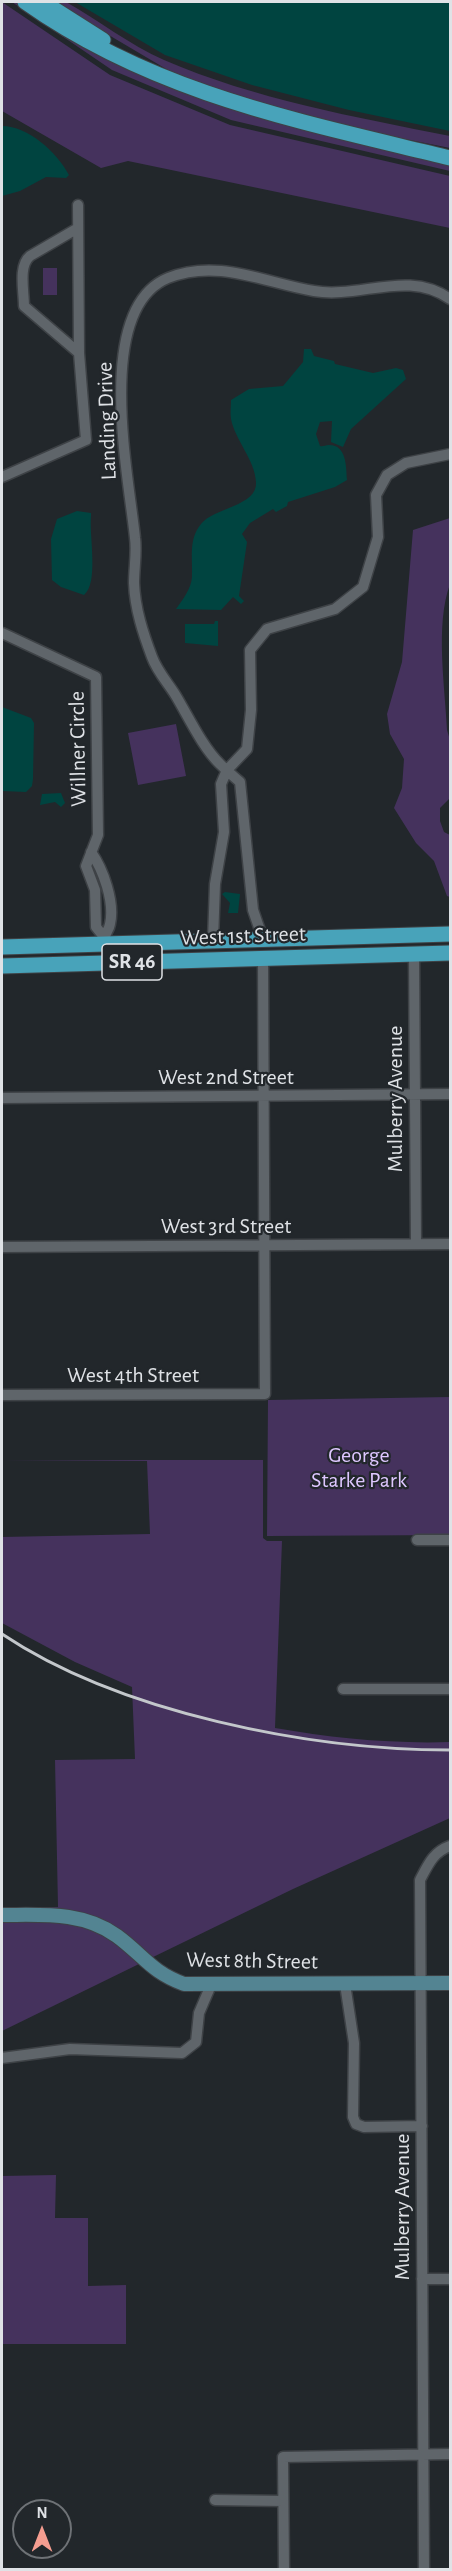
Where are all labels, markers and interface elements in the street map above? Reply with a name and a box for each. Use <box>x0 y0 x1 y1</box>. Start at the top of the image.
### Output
street label: Landing Drive <box>92 361 122 481</box>
street label: Willner Circle <box>64 691 92 807</box>
street label: West 1st Street <box>180 921 306 951</box>
road number: SR 46 <box>102 944 162 980</box>
street label: Mulberry Avenue <box>382 1026 408 1172</box>
street label: West 2nd Street <box>158 1064 294 1090</box>
street label: West 3rd Street <box>161 1213 291 1239</box>
street label: West 4th Street <box>67 1362 199 1388</box>
park label: George Starke Park <box>311 1442 407 1494</box>
street label: West 8th Street <box>186 1947 318 1975</box>
street label: Mulberry Avenue <box>389 2134 415 2280</box>
north arrow <box>12 2499 72 2559</box>
text: N <box>36 2505 48 2521</box>

